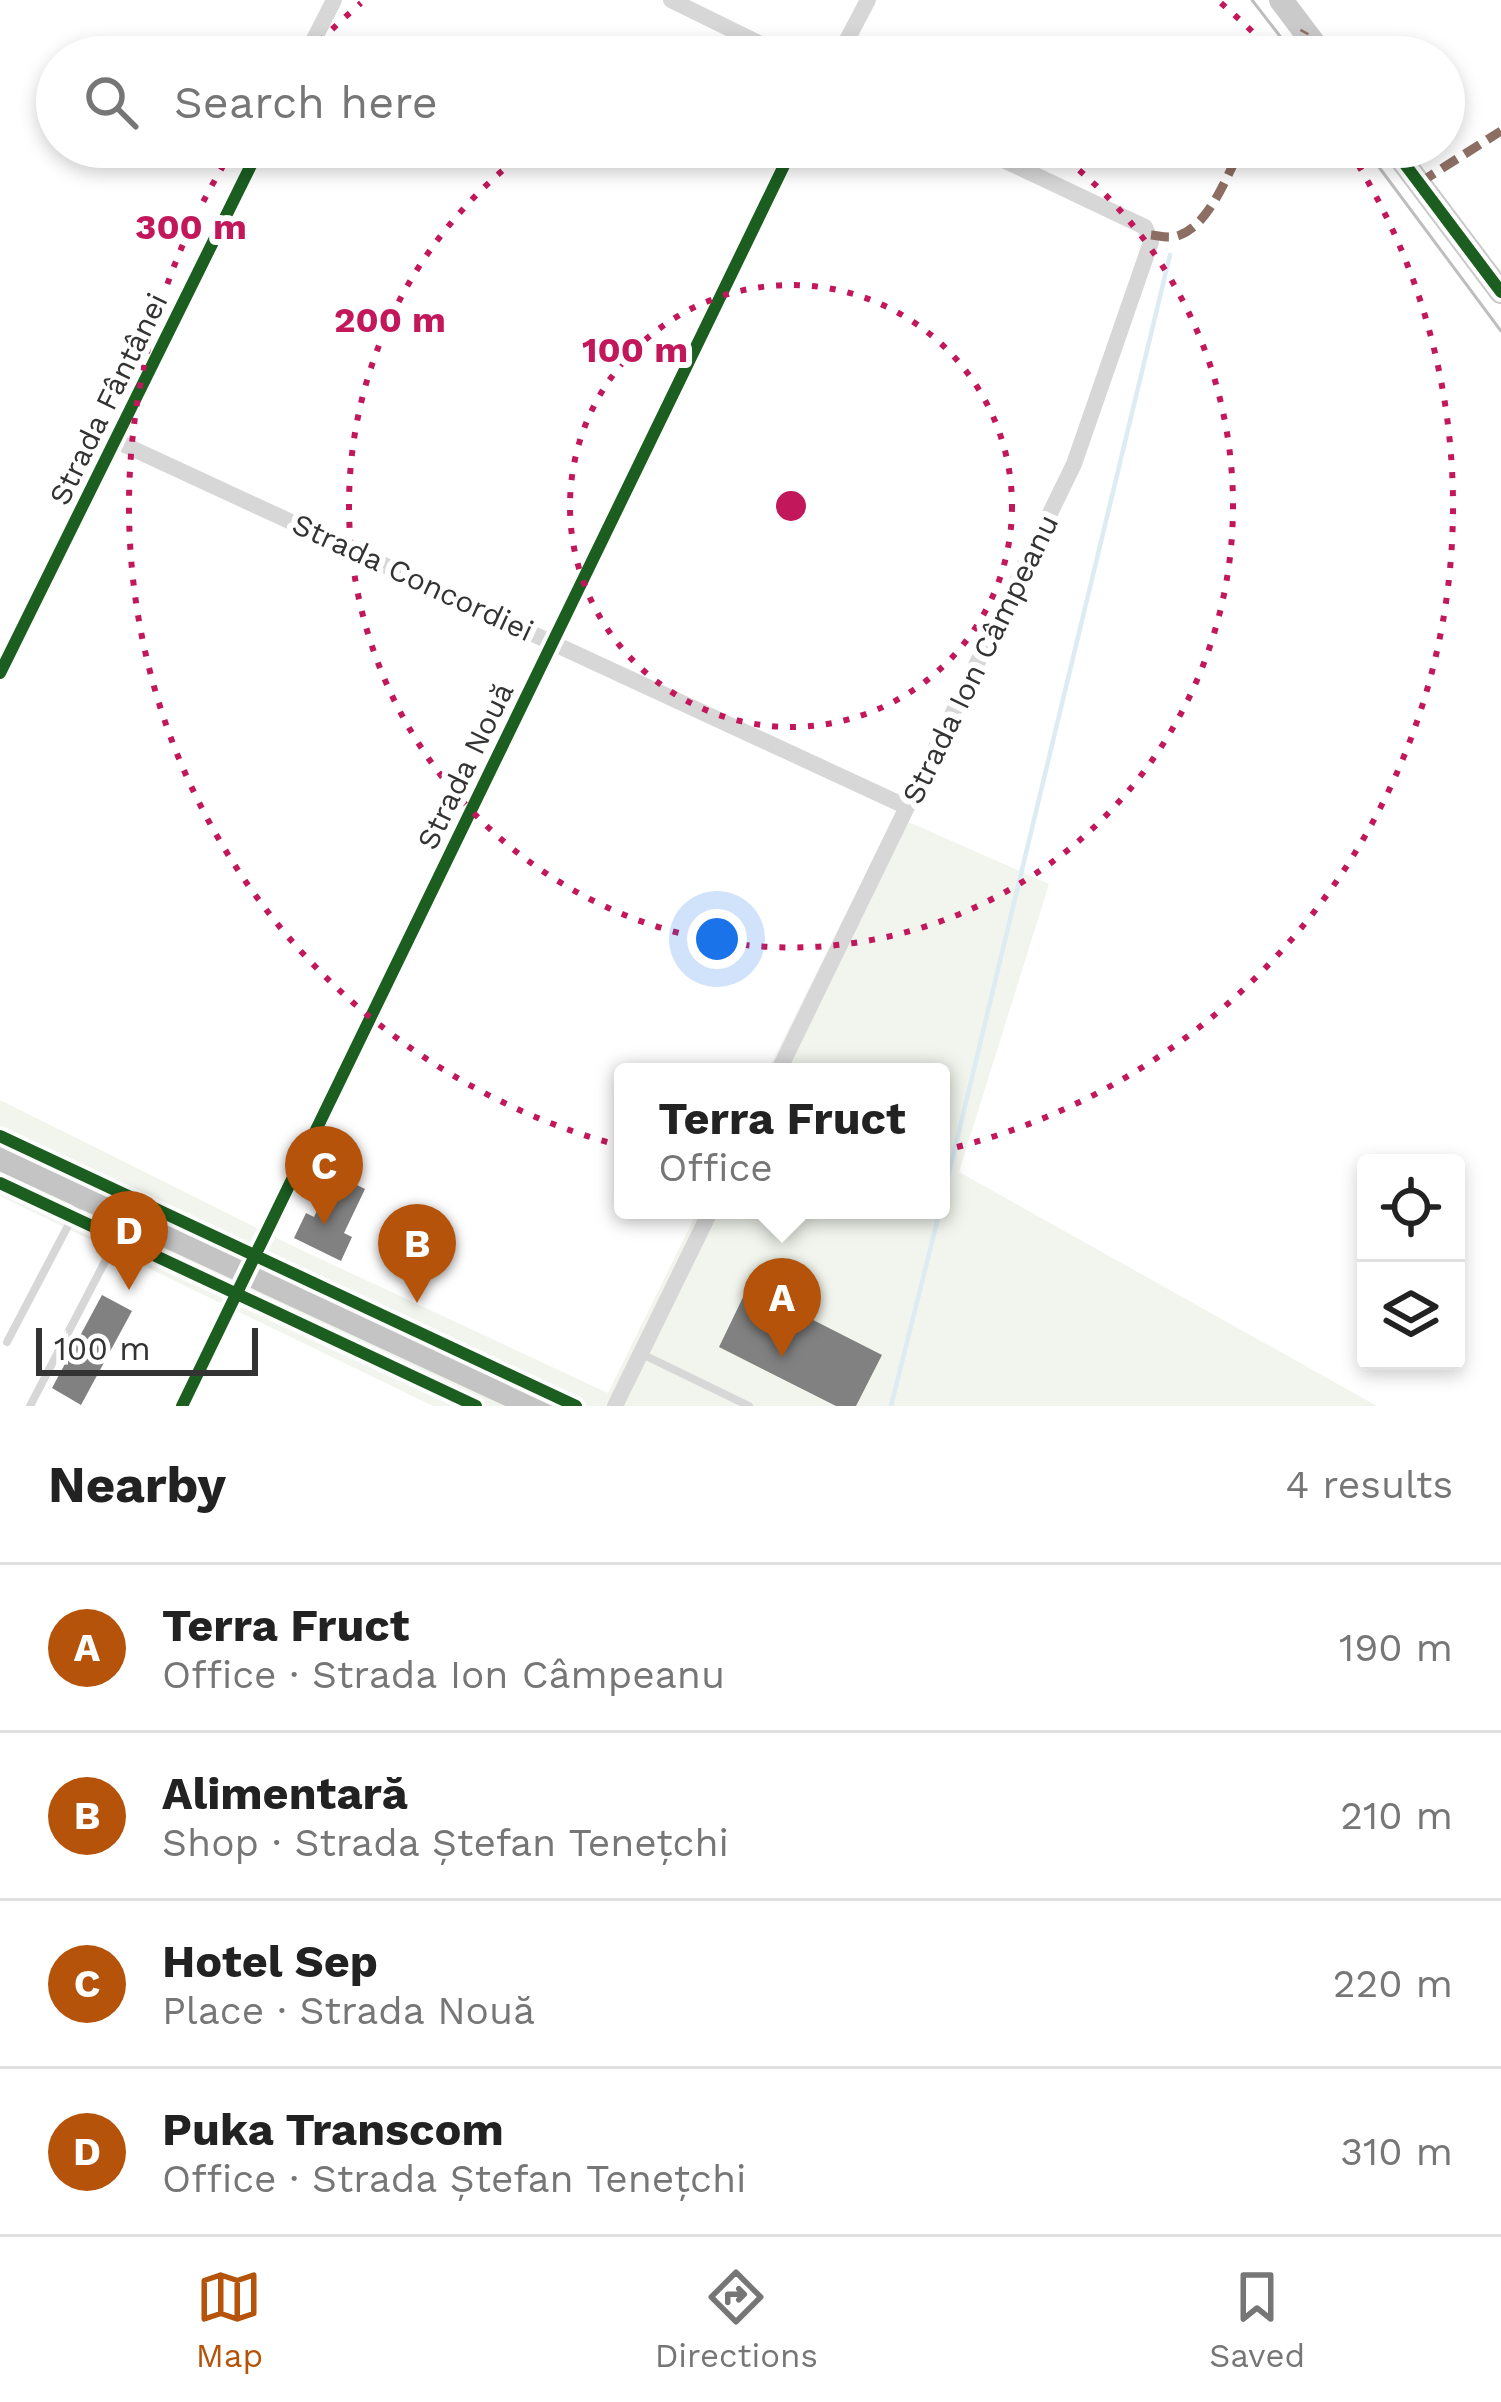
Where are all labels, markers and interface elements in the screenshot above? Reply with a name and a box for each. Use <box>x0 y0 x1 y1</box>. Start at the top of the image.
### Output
search box <box>36 36 1465 168</box>
icon: search <box>78 69 144 135</box>
text: Search here <box>174 76 438 129</box>
text: 300 m <box>135 206 247 248</box>
street label: Strada Fântânei <box>42 287 174 511</box>
text: 200 m <box>334 299 446 341</box>
text: 100 m <box>582 329 688 371</box>
centre of rings <box>770 485 812 527</box>
street label: Strada Concordiei <box>287 506 539 648</box>
street label: Strada Ion Câmpeanu <box>895 509 1065 809</box>
street label: Strada Nouă <box>410 677 520 855</box>
your location <box>687 909 747 969</box>
popup <box>614 1063 950 1219</box>
text: Terra Fruct <box>658 1092 906 1145</box>
pin: C <box>285 1126 363 1225</box>
text: Office <box>658 1145 773 1190</box>
map controls <box>1357 1154 1465 1370</box>
button: locate <box>1357 1154 1465 1262</box>
pin: D <box>90 1191 168 1290</box>
pin: B <box>378 1204 456 1303</box>
pin: A <box>743 1258 821 1357</box>
button: layers <box>1357 1262 1465 1370</box>
scale bar <box>36 1322 258 1375</box>
text: 100 m <box>54 1329 151 1368</box>
text: Nearby <box>48 1455 226 1514</box>
text: 4 results <box>1285 1462 1453 1507</box>
text: Terra Fruct <box>162 1599 409 1652</box>
text: A <box>74 1625 100 1670</box>
text: 190 m <box>1339 1625 1453 1670</box>
text: Office · Strada Ion Câmpeanu <box>162 1652 725 1697</box>
text: Alimentară <box>162 1767 408 1820</box>
text: B <box>74 1793 100 1838</box>
text: 210 m <box>1340 1793 1453 1838</box>
text: Shop · Strada Ștefan Tenețchi <box>162 1820 729 1865</box>
text: Hotel Sep <box>162 1935 378 1988</box>
text: C <box>74 1961 100 2006</box>
text: 220 m <box>1333 1961 1453 2006</box>
text: Place · Strada Nouă <box>162 1988 535 2033</box>
text: Puka Transcom <box>162 2103 504 2156</box>
text: D <box>73 2129 101 2174</box>
text: 310 m <box>1340 2129 1453 2174</box>
text: Office · Strada Ștefan Tenețchi <box>162 2156 746 2201</box>
tab: Map <box>196 2264 263 2375</box>
tab: Directions <box>655 2264 818 2375</box>
tab: Saved <box>1209 2264 1305 2375</box>

